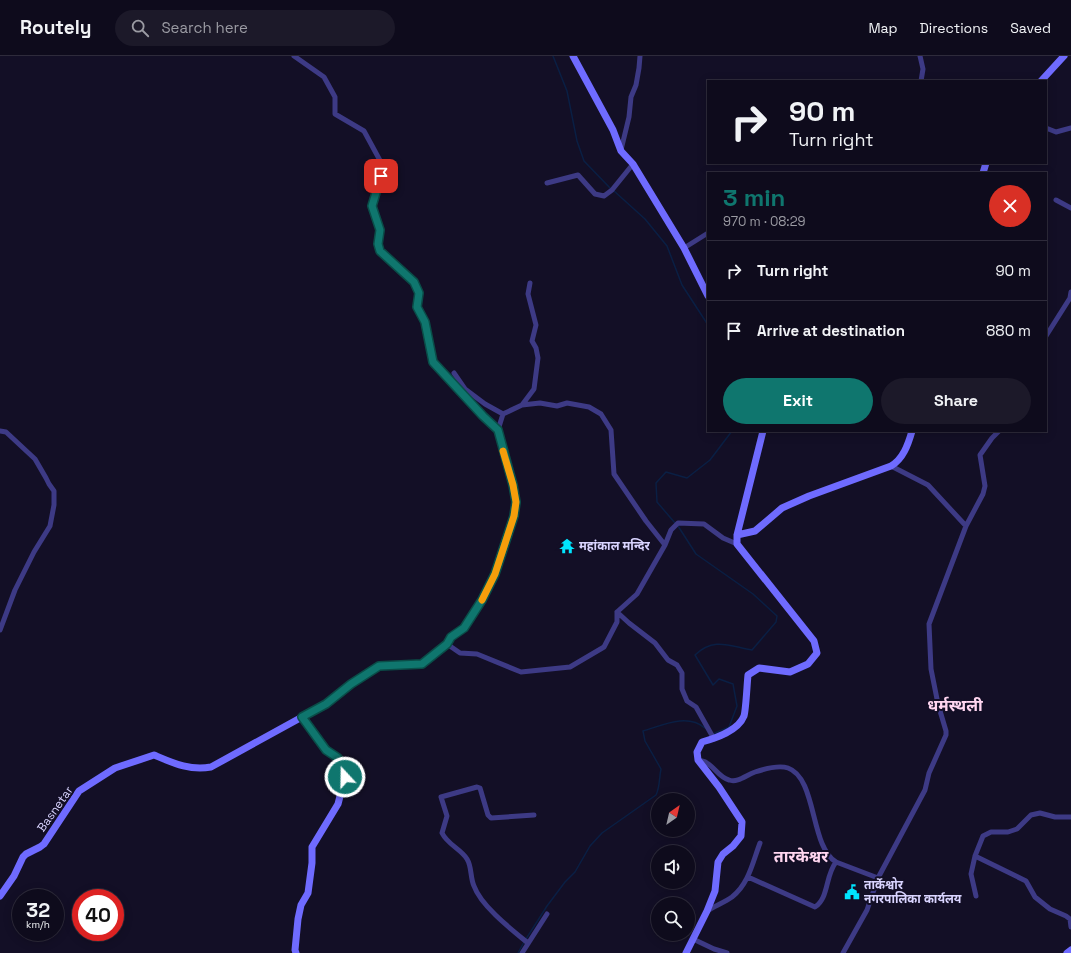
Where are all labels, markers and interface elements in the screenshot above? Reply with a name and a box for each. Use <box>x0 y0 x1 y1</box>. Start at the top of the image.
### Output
search box <box>115 10 395 46</box>
text: Routely <box>20 15 91 40</box>
icon: search <box>129 17 151 39</box>
text: Search here <box>161 18 248 37</box>
text: Map <box>868 19 898 37</box>
text: Directions <box>920 19 988 37</box>
text: Saved <box>1010 19 1051 37</box>
text: 90 m <box>789 93 855 129</box>
icon: right <box>723 96 775 148</box>
text: Turn right <box>789 128 873 151</box>
pin <box>364 159 398 193</box>
icon: arrive <box>370 165 392 187</box>
text: 3 min <box>723 182 785 213</box>
button: close <box>989 185 1031 227</box>
text: 970 m · 08:29 <box>723 213 805 230</box>
icon: right <box>723 260 745 282</box>
text: Turn right <box>757 261 828 280</box>
text: 90 m <box>995 261 1031 280</box>
icon: arrive <box>723 320 745 342</box>
text: Arrive at destination <box>757 321 905 340</box>
text: 880 m <box>986 321 1031 340</box>
button: Exit <box>723 378 873 424</box>
button: Share <box>881 378 1031 424</box>
temple icon: महांकाल मन्दिर <box>558 537 576 555</box>
place label: महांकाल मन्दिर <box>579 538 651 554</box>
district label: धर्मस्थली <box>927 695 983 716</box>
position arrow <box>324 756 366 798</box>
street label: Basnetar <box>33 783 77 835</box>
north arrow <box>651 793 695 837</box>
map controls <box>651 793 695 941</box>
button: sound <box>651 845 695 889</box>
district label: तारकेश्वर <box>774 846 829 867</box>
place label: तार्केश्वोर नगरपालिका कार्यलय <box>864 877 962 907</box>
public building icon: तार्केश्वोर नगरपालिका कार्यलय <box>843 883 861 901</box>
speed limit sign: 40 <box>72 889 124 941</box>
text: 32 <box>26 897 50 923</box>
button: search <box>651 897 695 941</box>
text: km/h <box>26 918 50 931</box>

